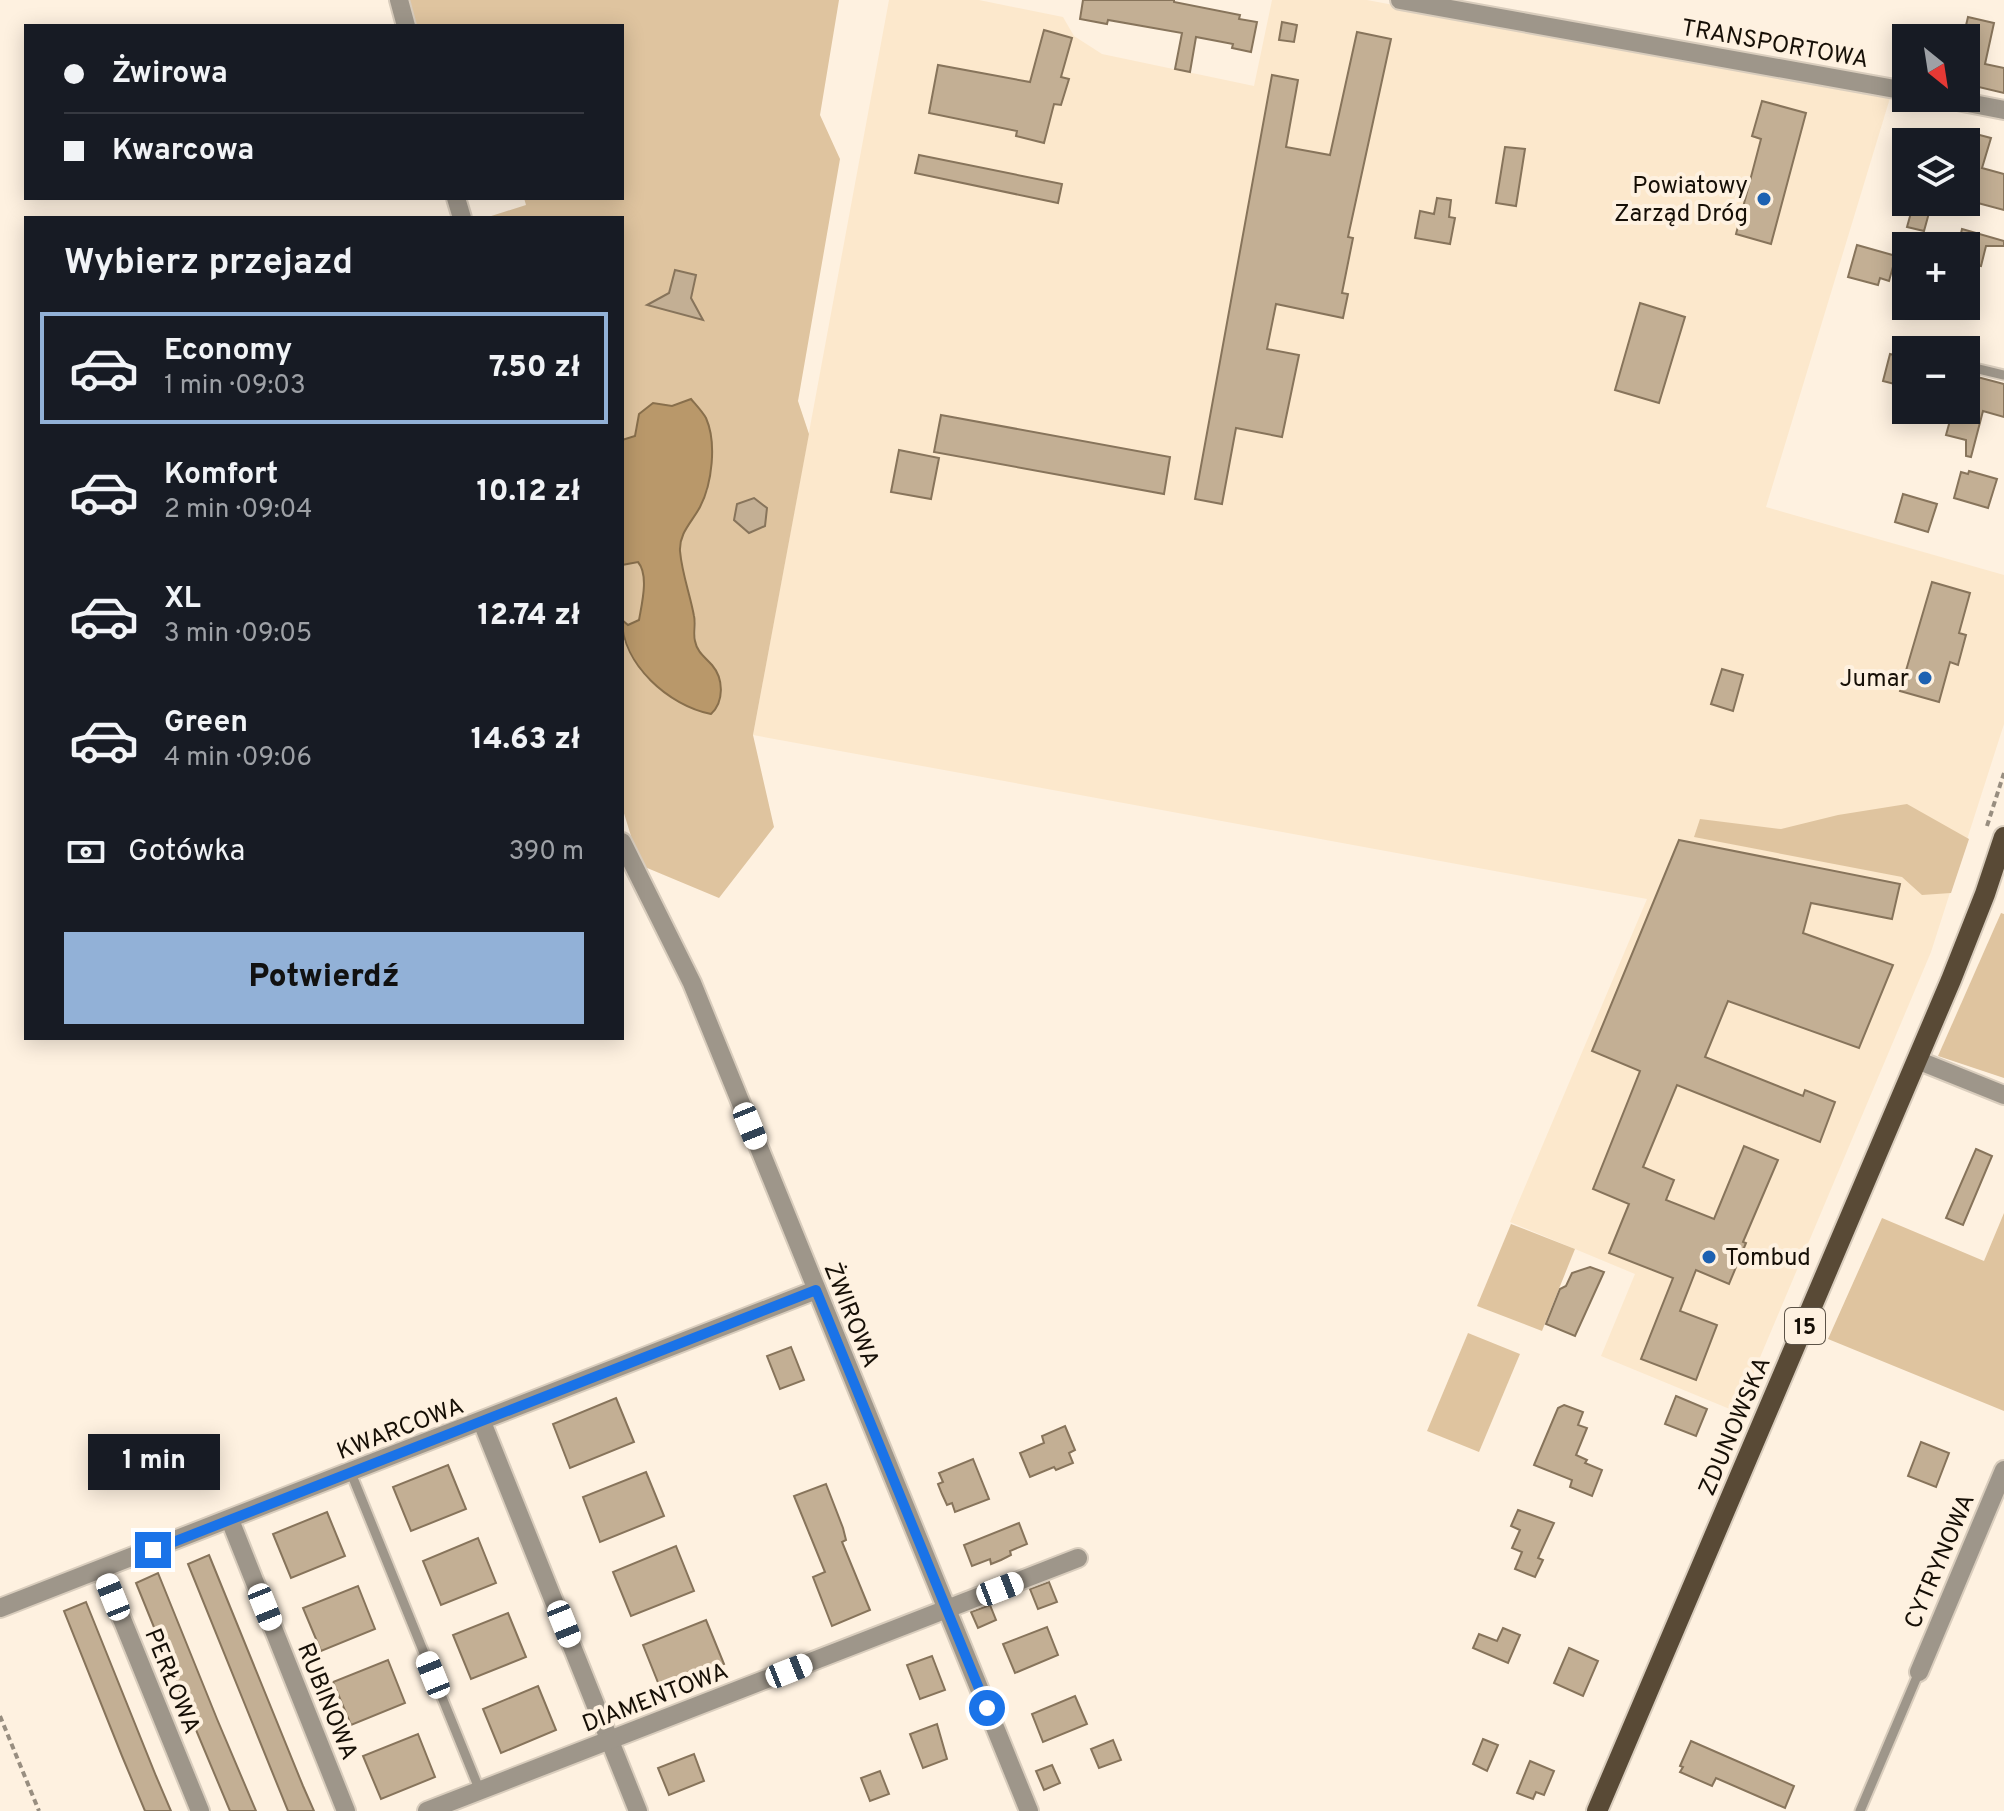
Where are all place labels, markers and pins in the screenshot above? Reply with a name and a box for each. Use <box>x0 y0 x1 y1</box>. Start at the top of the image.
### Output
place label: Powiatowy Zarząd Dróg <box>1614 172 1748 230</box>
marker: Powiatowy Zarząd Dróg <box>1755 190 1773 208</box>
place label: Jumar <box>1839 665 1909 695</box>
marker: Jumar <box>1916 669 1934 687</box>
place label: Tombud <box>1725 1244 1811 1274</box>
marker: Tombud <box>1700 1248 1718 1266</box>

